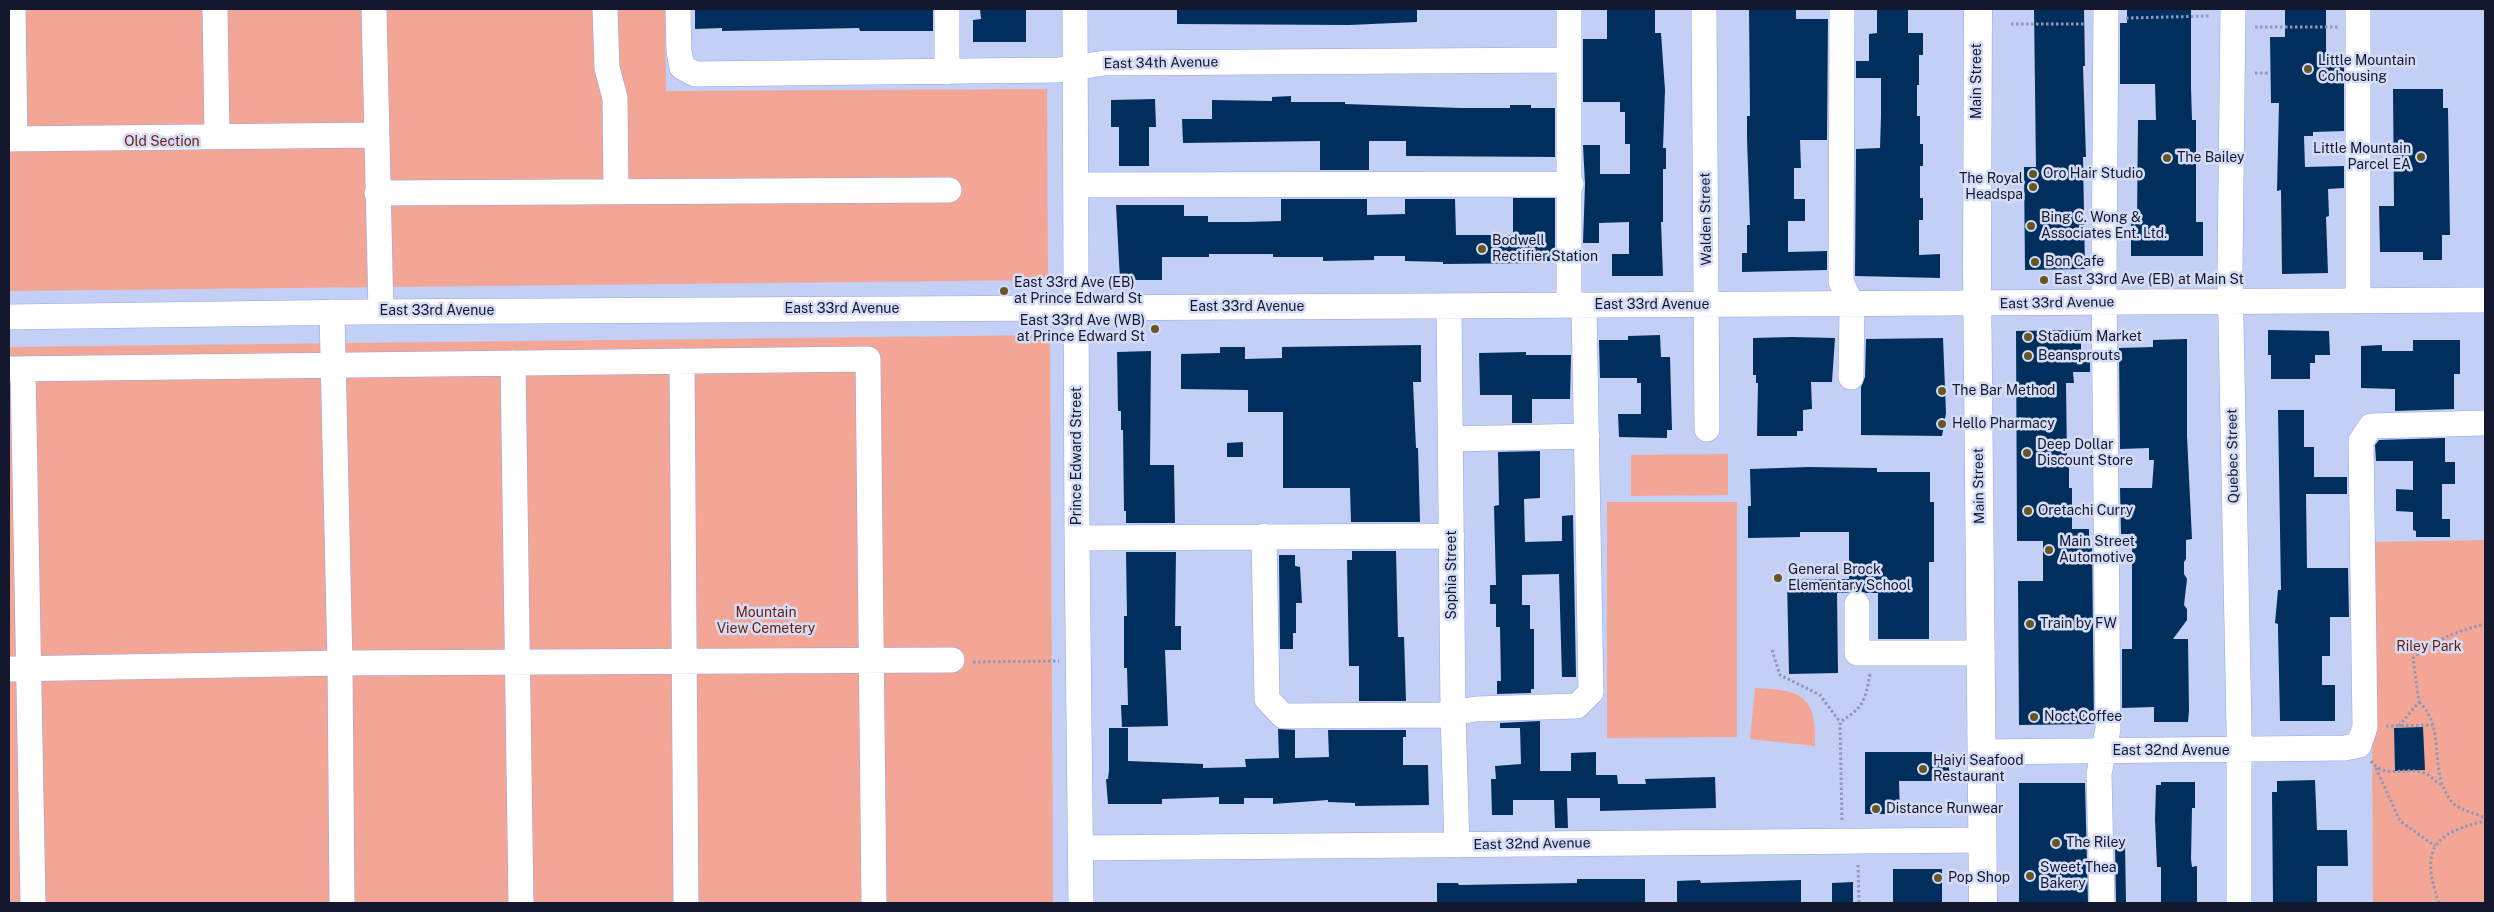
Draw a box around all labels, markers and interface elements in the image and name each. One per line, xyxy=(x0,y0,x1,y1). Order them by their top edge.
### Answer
street label: Main Street xyxy=(1969,43,1985,119)
place label: Little Mountain Cohousing xyxy=(2318,53,2416,85)
street label: East 34th Avenue xyxy=(1104,54,1218,72)
marker: Little Mountain Cohousing xyxy=(2302,63,2314,75)
park label: Old Section xyxy=(124,134,200,150)
place label: Little Mountain Parcel EA xyxy=(2313,141,2411,174)
place label: The Bailey xyxy=(2177,150,2245,166)
marker: Little Mountain Parcel EA xyxy=(2415,151,2427,163)
marker: The Bailey xyxy=(2161,152,2173,164)
place label: Oro Hair Studio xyxy=(2043,166,2143,182)
marker: Oro Hair Studio xyxy=(2027,168,2039,180)
place label: The Royal Headspa xyxy=(1959,171,2023,203)
street label: Walden Street xyxy=(1697,172,1715,266)
marker: The Royal Headspa xyxy=(2027,181,2039,193)
place label: Bing C. Wong & Associates Ent. Ltd. xyxy=(2041,210,2167,242)
marker: Bing C. Wong & Associates Ent. Ltd. xyxy=(2025,220,2037,232)
place label: Bodwell Rectifier Station xyxy=(1492,233,1598,266)
marker: Bodwell Rectifier Station xyxy=(1476,243,1488,255)
place label: Bon Cafe xyxy=(2045,254,2104,270)
marker: Bon Cafe xyxy=(2029,256,2041,268)
place label: East 33rd Ave (EB) at Main St xyxy=(2054,272,2244,288)
marker: East 33rd Ave (EB) at Main St xyxy=(2038,274,2050,286)
place label: East 33rd Ave (EB) at Prince Edward St xyxy=(1014,275,1142,308)
marker: East 33rd Ave (EB) at Prince Edward St xyxy=(998,285,1010,297)
street label: East 33rd Avenue xyxy=(1999,294,2115,312)
street label: East 33rd Avenue xyxy=(1595,297,1709,313)
street label: East 33rd Avenue xyxy=(1190,299,1304,315)
street label: East 33rd Avenue xyxy=(785,301,899,317)
street label: East 33rd Avenue xyxy=(380,303,494,319)
place label: East 33rd Ave (WB) at Prince Edward St xyxy=(1017,313,1145,346)
marker: East 33rd Ave (WB) at Prince Edward St xyxy=(1149,323,1161,335)
place label: Stadium Market xyxy=(2038,329,2142,345)
marker: Stadium Market xyxy=(2022,331,2034,343)
place label: Beansprouts xyxy=(2038,348,2120,364)
marker: Beansprouts xyxy=(2022,350,2034,362)
place label: The Bar Method xyxy=(1952,383,2055,399)
marker: The Bar Method xyxy=(1936,385,1948,397)
street label: Prince Edward Street xyxy=(1069,387,1085,525)
street label: Quebec Street xyxy=(2224,409,2242,503)
place label: Hello Pharmacy xyxy=(1952,416,2055,432)
marker: Hello Pharmacy xyxy=(1936,418,1948,430)
place label: Deep Dollar Discount Store xyxy=(2037,437,2133,470)
marker: Deep Dollar Discount Store xyxy=(2021,447,2033,459)
street label: Main Street xyxy=(1970,448,1988,524)
place label: Oretachi Curry xyxy=(2038,503,2133,519)
marker: Oretachi Curry xyxy=(2022,505,2034,517)
street label: Sophia Street xyxy=(1444,530,1460,620)
place label: Main Street Automotive xyxy=(2059,534,2135,566)
marker: Main Street Automotive xyxy=(2043,544,2055,556)
place label: General Brock Elementary School xyxy=(1788,562,1911,594)
marker: General Brock Elementary School xyxy=(1772,572,1784,584)
park label: Mountain View Cemetery xyxy=(717,605,815,638)
place label: Train by FW xyxy=(2040,616,2117,632)
marker: Train by FW xyxy=(2024,618,2036,630)
park label: Riley Park xyxy=(2396,639,2462,655)
place label: Noct Coffee xyxy=(2044,709,2122,725)
marker: Noct Coffee xyxy=(2028,711,2040,723)
street label: East 32nd Avenue xyxy=(2112,743,2230,759)
place label: Haiyi Seafood Restaurant xyxy=(1933,753,2024,786)
marker: Haiyi Seafood Restaurant xyxy=(1917,763,1929,775)
place label: Distance Runwear xyxy=(1886,801,2003,817)
marker: Distance Runwear xyxy=(1870,803,1882,815)
street label: East 32nd Avenue xyxy=(1473,835,1591,853)
place label: The Riley xyxy=(2066,835,2126,851)
marker: The Riley xyxy=(2050,837,2062,849)
place label: Sweet Thea Bakery xyxy=(2040,860,2117,892)
place label: Pop Shop xyxy=(1948,870,2010,886)
marker: Sweet Thea Bakery xyxy=(2024,870,2036,882)
marker: Pop Shop xyxy=(1932,872,1944,884)

